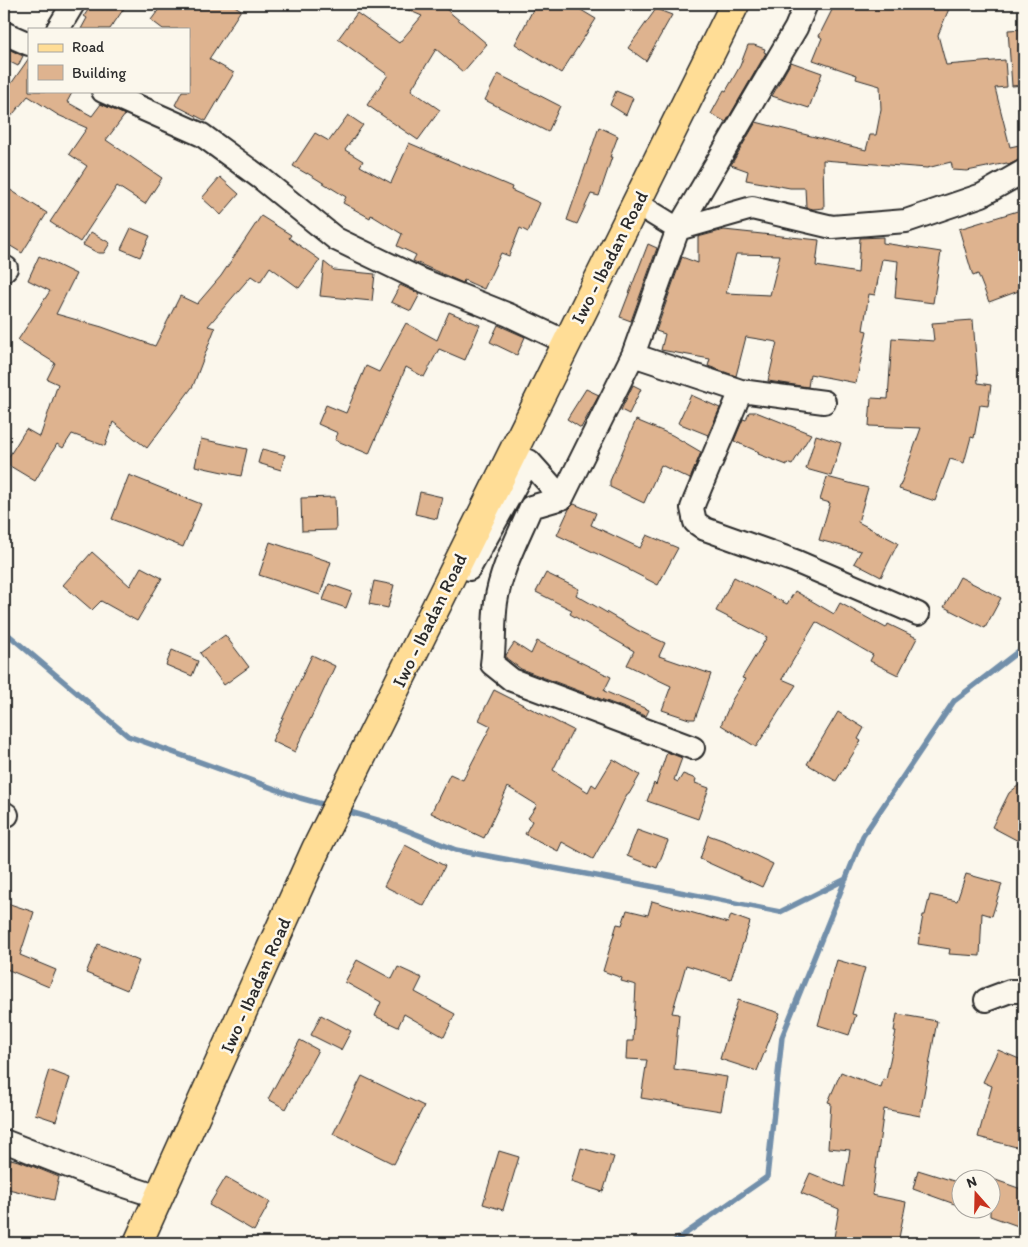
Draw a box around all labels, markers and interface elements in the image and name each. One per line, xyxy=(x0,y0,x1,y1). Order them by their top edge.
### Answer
legend xyxy=(28,28,190,92)
text: Road xyxy=(72,38,105,56)
text: Building xyxy=(72,64,126,82)
street label: Iwo - Ibadan Road xyxy=(566,187,653,327)
street label: Iwo - Ibadan Road xyxy=(387,550,472,691)
street label: Iwo - Ibadan Road xyxy=(215,914,296,1057)
north arrow xyxy=(950,1170,1000,1220)
text: N xyxy=(964,1173,979,1192)

